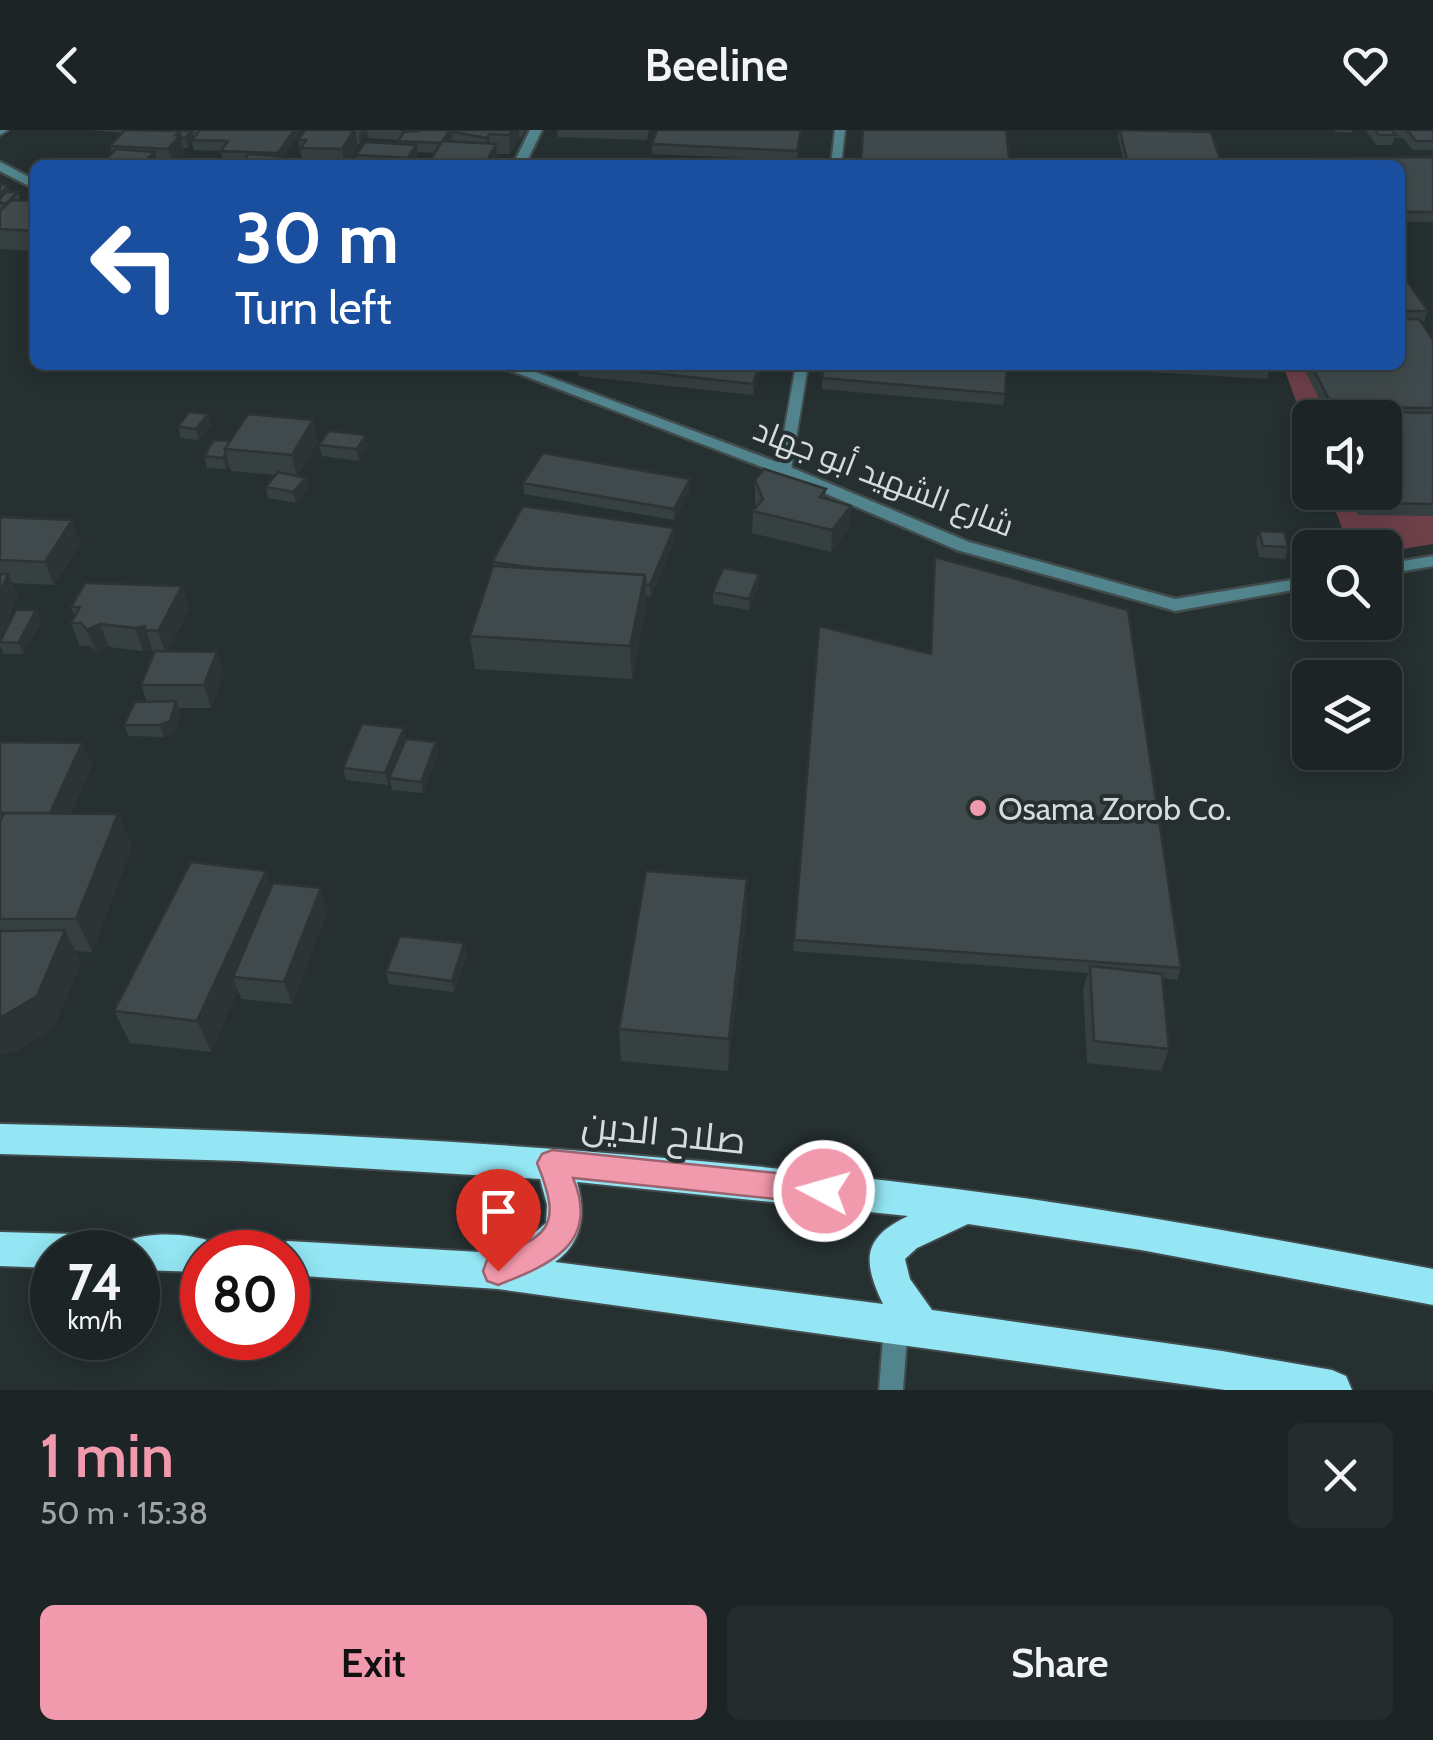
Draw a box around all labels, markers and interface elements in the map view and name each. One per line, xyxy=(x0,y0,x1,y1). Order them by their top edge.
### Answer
icon: back xyxy=(40,38,95,93)
text: Beeline xyxy=(645,38,788,92)
icon: heart xyxy=(1338,38,1393,93)
text: 30 m xyxy=(235,195,399,281)
icon: left xyxy=(70,200,200,330)
text: Turn left xyxy=(235,281,392,335)
map controls xyxy=(1292,400,1402,770)
button: sound xyxy=(1292,400,1402,510)
street label: شارع الشهيد أبو جهاد xyxy=(747,409,1020,547)
button: search xyxy=(1292,530,1402,640)
button: layers xyxy=(1292,660,1402,770)
place label: Osama Zorob Co. xyxy=(998,789,1232,828)
marker: Osama Zorob Co. xyxy=(967,797,989,819)
street label: صلاح الدين xyxy=(579,1100,748,1166)
position arrow xyxy=(772,1139,876,1243)
pin xyxy=(456,1169,541,1272)
icon: arrive xyxy=(471,1184,526,1239)
speed limit sign: 80 xyxy=(180,1230,310,1360)
text: 74 xyxy=(68,1252,122,1313)
text: km/h xyxy=(68,1305,122,1335)
text: 1 min xyxy=(40,1419,174,1492)
button: close xyxy=(1288,1423,1393,1528)
text: 50 m · 15:38 xyxy=(40,1493,208,1532)
button: Exit xyxy=(40,1605,707,1720)
button: Share xyxy=(727,1605,1393,1720)

